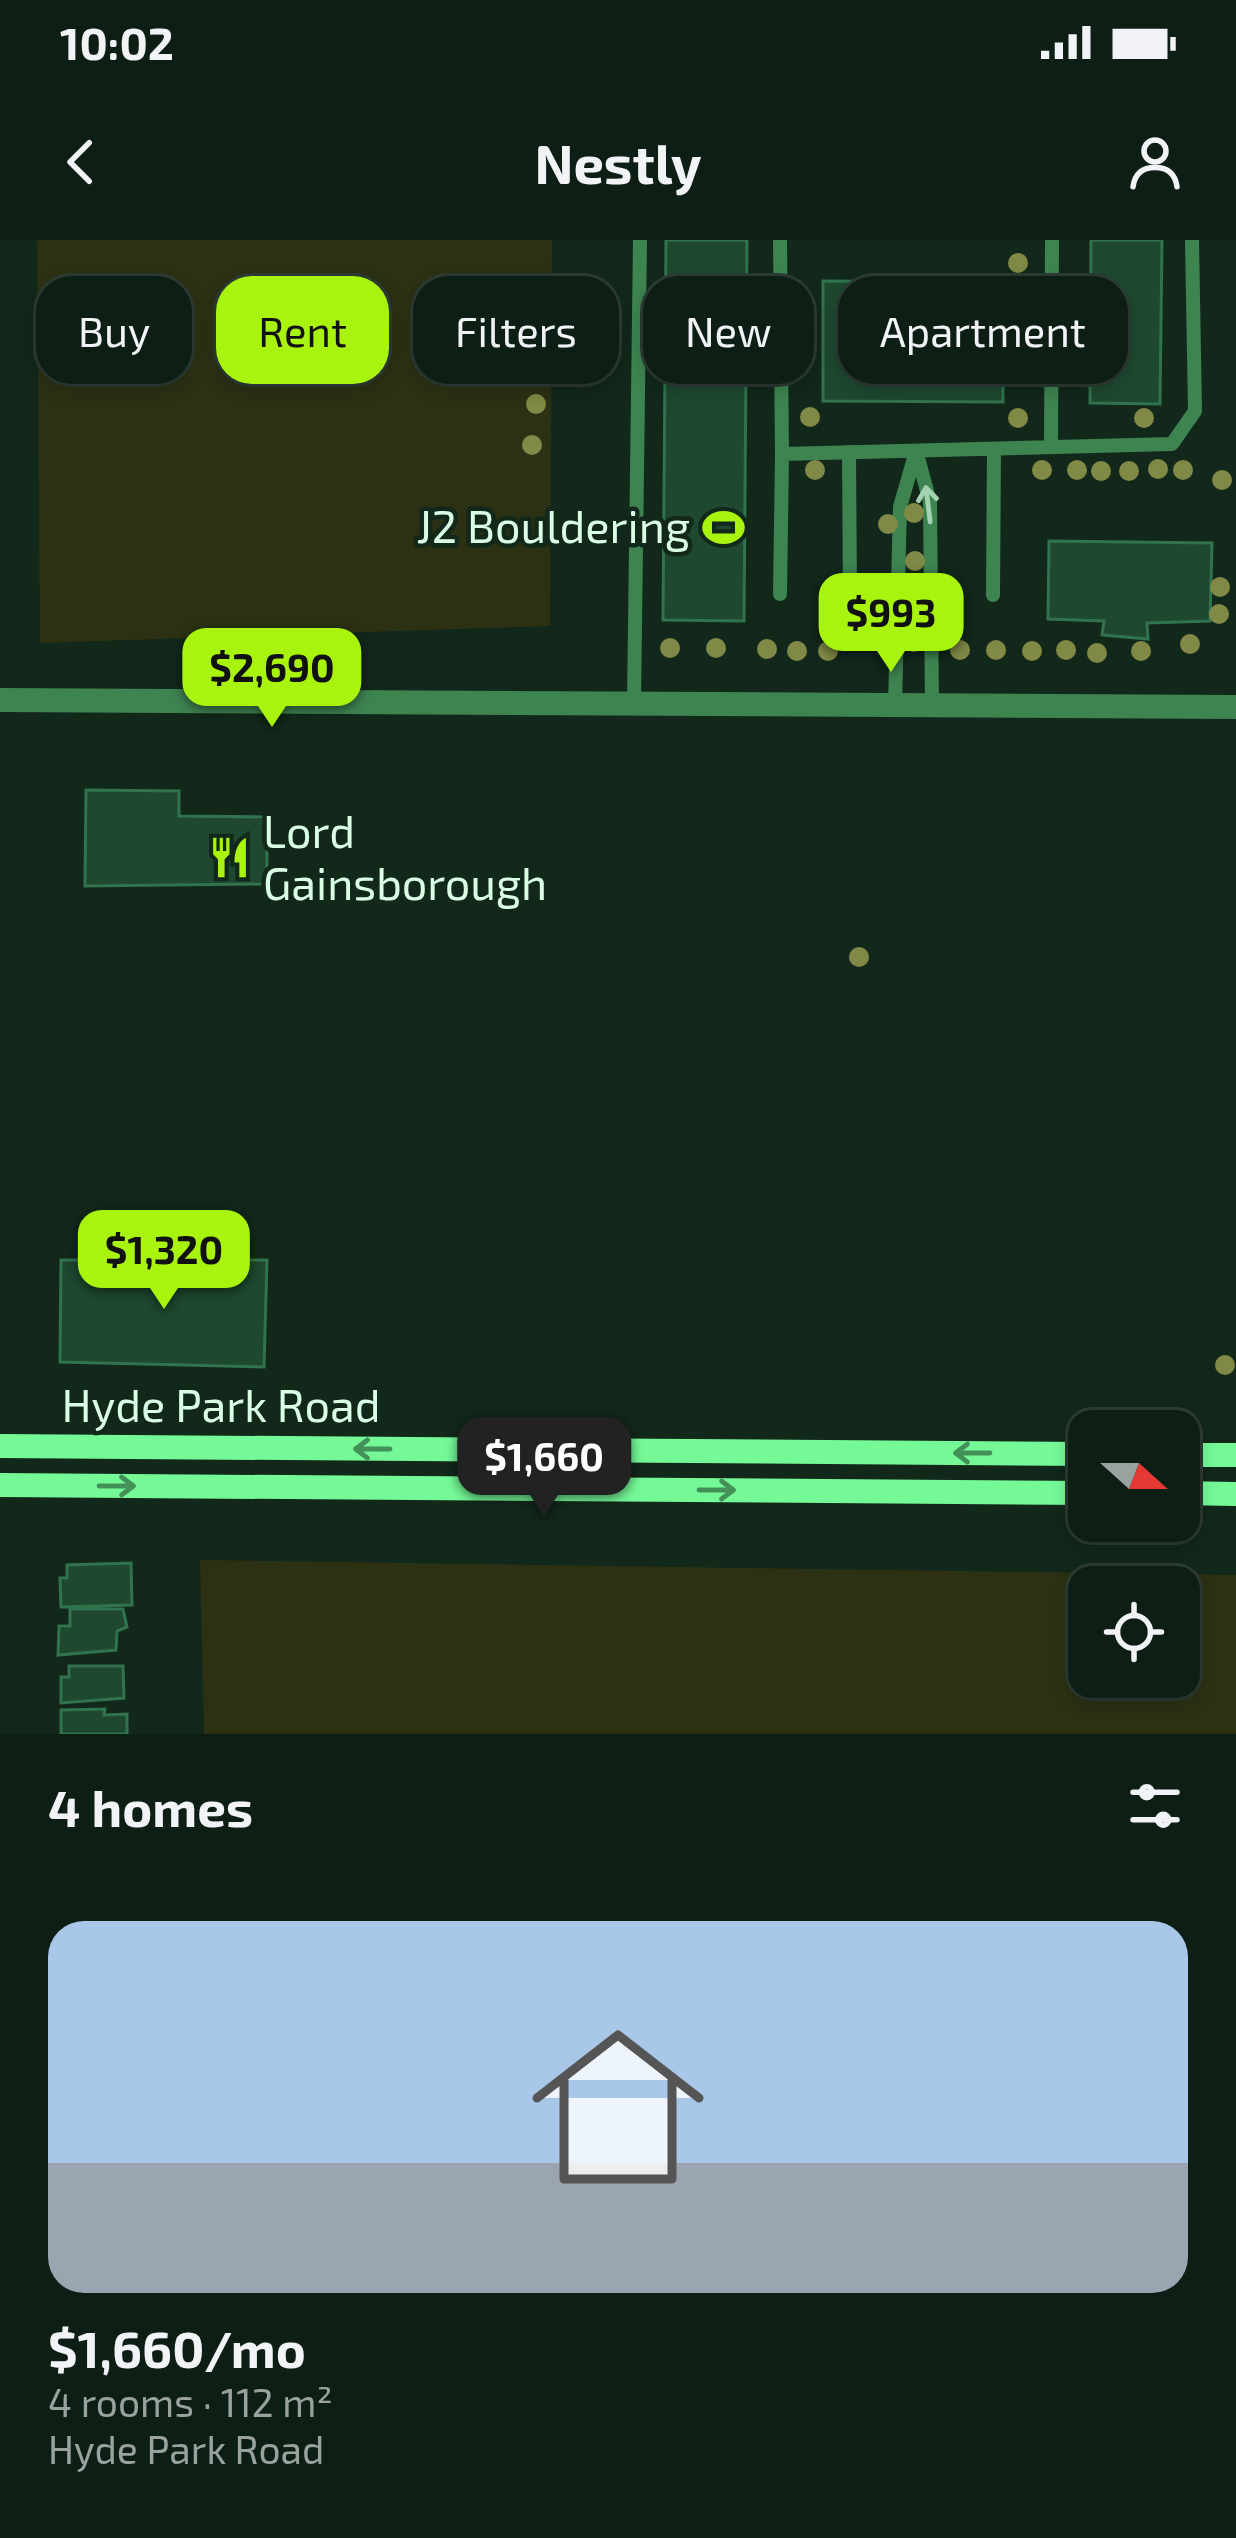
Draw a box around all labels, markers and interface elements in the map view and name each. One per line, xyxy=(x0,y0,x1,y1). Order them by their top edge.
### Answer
text: 10:02 xyxy=(60,15,174,69)
icon: back xyxy=(48,129,114,195)
icon: person xyxy=(1122,129,1188,195)
text: Nestly xyxy=(534,130,702,195)
chip: Buy xyxy=(36,276,192,384)
chip: Rent xyxy=(216,276,389,384)
chip: Filters xyxy=(413,276,619,384)
chip: New xyxy=(643,276,814,384)
chip: Apartment xyxy=(838,276,1128,384)
one-way arrow xyxy=(916,486,938,525)
place label: J2 Bouldering xyxy=(416,498,690,552)
sports icon: J2 Bouldering xyxy=(701,504,747,550)
pin: $993 xyxy=(820,573,962,675)
text: $993 xyxy=(846,588,936,635)
pin: $2,690 xyxy=(174,628,370,730)
text: $2,690 xyxy=(209,643,335,690)
place label: Lord Gainsborough xyxy=(263,803,547,909)
restaurant icon: Lord Gainsborough xyxy=(206,835,252,881)
pin: $1,320 xyxy=(66,1210,262,1312)
text: $1,320 xyxy=(105,1225,223,1272)
street label: Hyde Park Road xyxy=(62,1377,380,1431)
north arrow xyxy=(1068,1410,1200,1542)
map controls xyxy=(1068,1410,1200,1698)
pin: $1,660 xyxy=(446,1417,642,1519)
text: $1,660 xyxy=(484,1432,604,1479)
one-way arrow xyxy=(353,1438,392,1460)
one-way arrow xyxy=(953,1442,992,1464)
one-way arrow xyxy=(97,1475,136,1497)
one-way arrow xyxy=(697,1479,736,1501)
button: locate xyxy=(1068,1566,1200,1698)
icon: filters xyxy=(1122,1773,1188,1839)
text: 4 homes xyxy=(48,1776,253,1837)
icon: home xyxy=(510,1999,726,2215)
text: $1,660/mo xyxy=(48,2317,306,2378)
text: 4 rooms · 112 m² xyxy=(48,2378,333,2425)
text: Hyde Park Road xyxy=(48,2425,324,2472)

